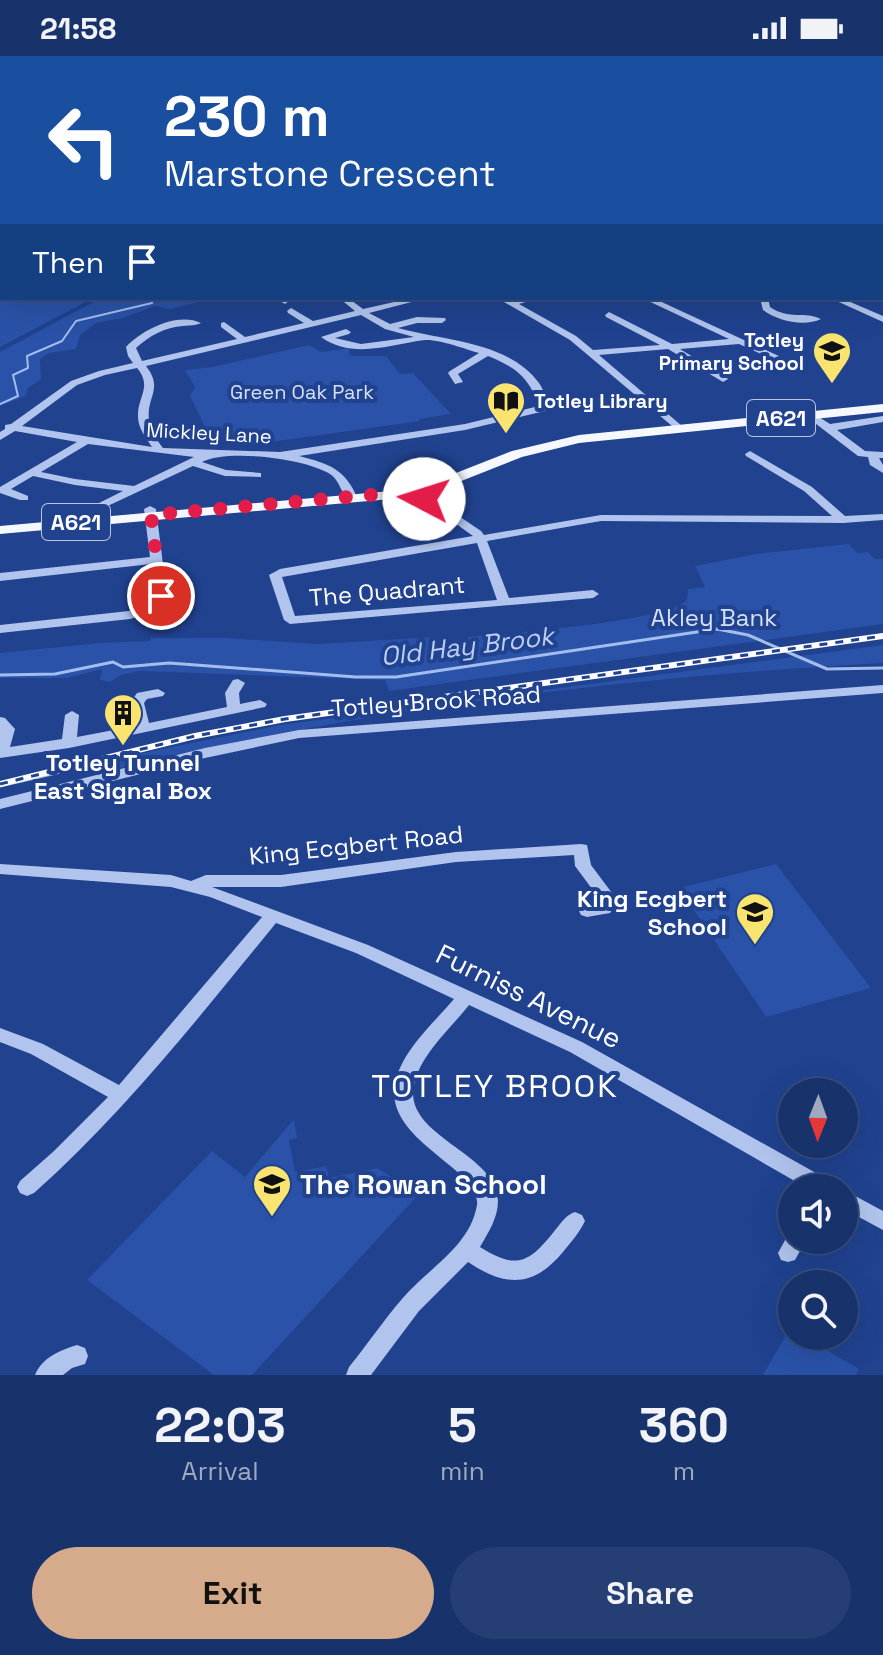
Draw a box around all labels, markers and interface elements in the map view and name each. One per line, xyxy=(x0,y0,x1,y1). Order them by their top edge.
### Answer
text: 21:58 xyxy=(40,9,116,48)
text: 230 m xyxy=(164,81,330,152)
icon: left xyxy=(32,88,136,192)
text: Marstone Crescent xyxy=(164,151,496,197)
icon: arrive xyxy=(120,240,164,284)
text: Then xyxy=(32,243,104,282)
place label: Totley Primary School xyxy=(659,327,804,376)
school or university icon: Totley Primary School xyxy=(811,330,853,385)
park label: Green Oak Park xyxy=(230,379,374,405)
library icon: Totley Library xyxy=(485,380,527,435)
place label: Totley Library xyxy=(534,388,668,414)
road number: A621 xyxy=(747,400,815,436)
street label: Mickley Lane xyxy=(146,417,272,449)
position arrow xyxy=(382,457,466,541)
road number: A621 xyxy=(42,504,110,540)
pin xyxy=(127,562,195,630)
street label: The Quadrant xyxy=(308,569,466,613)
icon: arrive xyxy=(139,574,183,618)
park label: Akley Bank xyxy=(651,602,777,633)
water label: Old Hay Brook xyxy=(379,618,558,673)
street label: Totley Brook Road xyxy=(330,678,542,724)
building icon: Totley Tunnel East Signal Box xyxy=(102,692,144,747)
place label: Totley Tunnel East Signal Box xyxy=(34,747,212,806)
street label: King Ecgbert Road xyxy=(248,818,464,872)
place label: King Ecgbert School xyxy=(577,883,727,942)
school or university icon: King Ecgbert School xyxy=(734,891,776,946)
street label: Furniss Avenue xyxy=(430,936,628,1056)
district label: TOTLEY BROOK xyxy=(371,1066,619,1106)
north arrow xyxy=(778,1078,858,1158)
map controls xyxy=(778,1078,858,1350)
school or university icon: The Rowan School xyxy=(251,1163,293,1218)
place label: The Rowan School xyxy=(300,1166,547,1202)
button: sound xyxy=(778,1174,858,1254)
button: search xyxy=(778,1270,858,1350)
text: 22:03 xyxy=(154,1395,286,1456)
text: 5 xyxy=(448,1395,477,1456)
text: 360 xyxy=(639,1395,729,1456)
text: Arrival xyxy=(181,1454,259,1488)
text: min xyxy=(440,1454,485,1488)
text: m xyxy=(673,1454,695,1488)
button: Exit xyxy=(32,1547,434,1639)
button: Share xyxy=(450,1547,851,1639)

